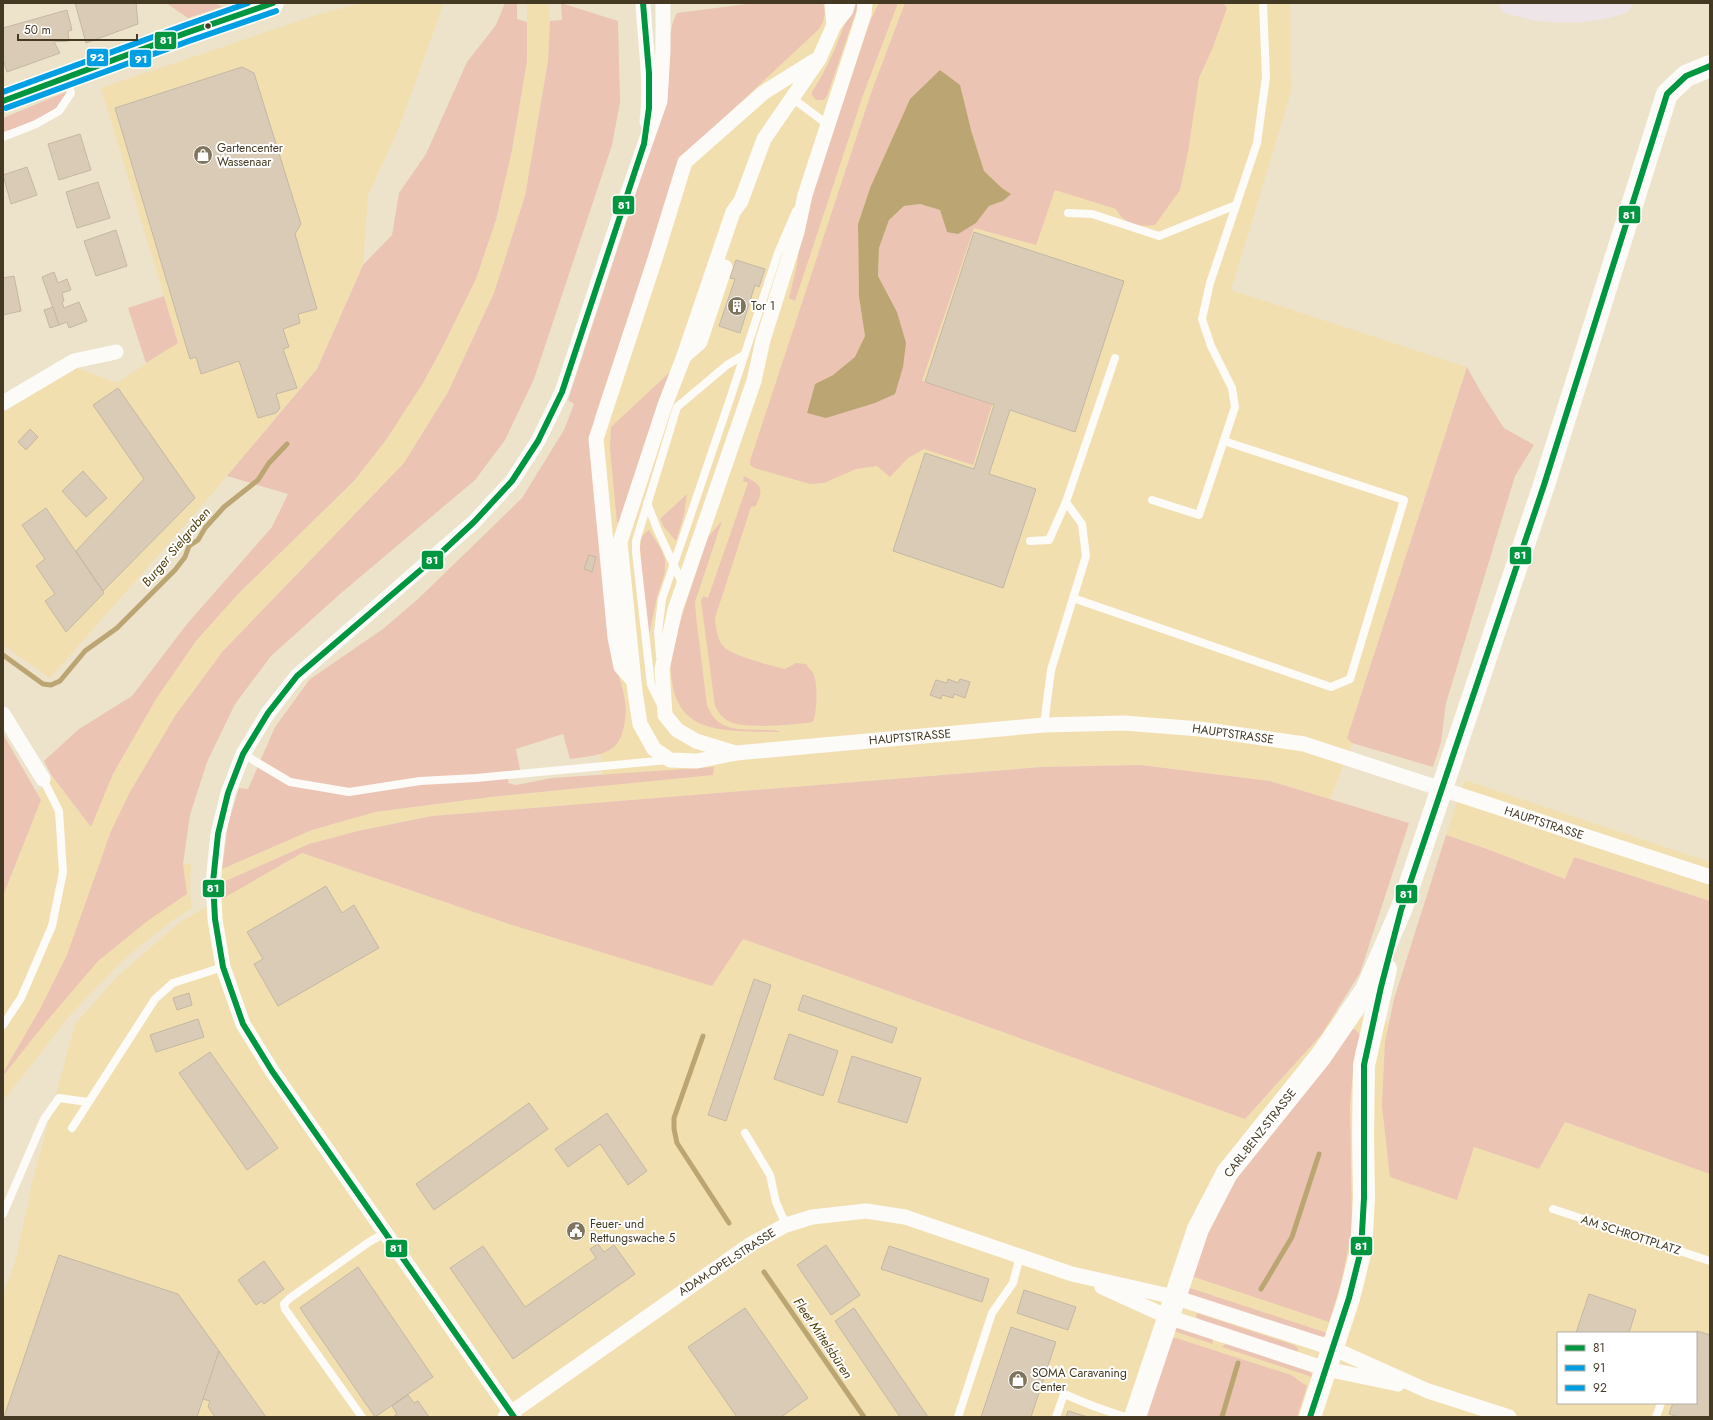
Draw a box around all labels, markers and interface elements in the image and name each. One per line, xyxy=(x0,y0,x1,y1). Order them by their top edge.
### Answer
scale bar xyxy=(18,16,137,42)
text: 50 m xyxy=(24,21,51,39)
unlabelled marker xyxy=(203,21,213,31)
line badge: 81 xyxy=(154,31,177,50)
text: 81 xyxy=(160,32,172,48)
line badge: 92 xyxy=(86,48,109,67)
text: 92 xyxy=(90,49,104,65)
line badge: 91 xyxy=(129,49,152,68)
text: 91 xyxy=(135,51,147,67)
place label: Gartencenter Wassenaar xyxy=(217,139,284,171)
shop icon: Gartencenter Wassenaar xyxy=(192,144,214,166)
line badge: 81 xyxy=(612,195,635,215)
text: 81 xyxy=(618,197,630,213)
line badge: 81 xyxy=(1618,205,1641,224)
text: 81 xyxy=(1623,207,1635,223)
building icon: Tor 1 xyxy=(726,295,748,317)
place label: Tor 1 xyxy=(751,297,775,315)
water label: Burger Sielgraben xyxy=(137,503,215,591)
line badge: 81 xyxy=(1509,546,1532,565)
text: 81 xyxy=(1514,547,1526,563)
line badge: 81 xyxy=(421,550,444,570)
text: 81 xyxy=(426,552,438,568)
street label: HAUPTSTRASSE xyxy=(1191,719,1275,749)
street label: HAUPTSTRASSE xyxy=(868,724,952,750)
street label: HAUPTSTRASSE xyxy=(1502,802,1586,844)
line badge: 81 xyxy=(202,879,225,898)
text: 81 xyxy=(207,880,219,896)
line badge: 81 xyxy=(1395,884,1418,904)
text: 81 xyxy=(1400,886,1412,902)
street label: CARL-BENZ-STRASSE xyxy=(1219,1085,1301,1181)
street label: AM SCHROTTPLATZ xyxy=(1579,1210,1684,1260)
place label: Feuer- und Rettungswache 5 xyxy=(590,1215,676,1247)
public building icon: Feuer- und Rettungswache 5 xyxy=(565,1220,587,1242)
street label: ADAM-OPEL-STRASSE xyxy=(675,1224,779,1300)
line badge: 81 xyxy=(1350,1236,1373,1256)
text: 81 xyxy=(1355,1238,1367,1254)
line badge: 81 xyxy=(385,1239,408,1258)
text: 81 xyxy=(390,1240,402,1256)
water label: Fleet Mittelsbüren xyxy=(789,1294,857,1383)
legend xyxy=(1557,1332,1697,1404)
text: 81 xyxy=(1593,1339,1605,1357)
text: 91 xyxy=(1593,1359,1605,1377)
place label: SOMA Caravaning Center xyxy=(1032,1364,1127,1396)
shop icon: SOMA Caravaning Center xyxy=(1007,1369,1029,1391)
text: 92 xyxy=(1593,1379,1607,1397)

